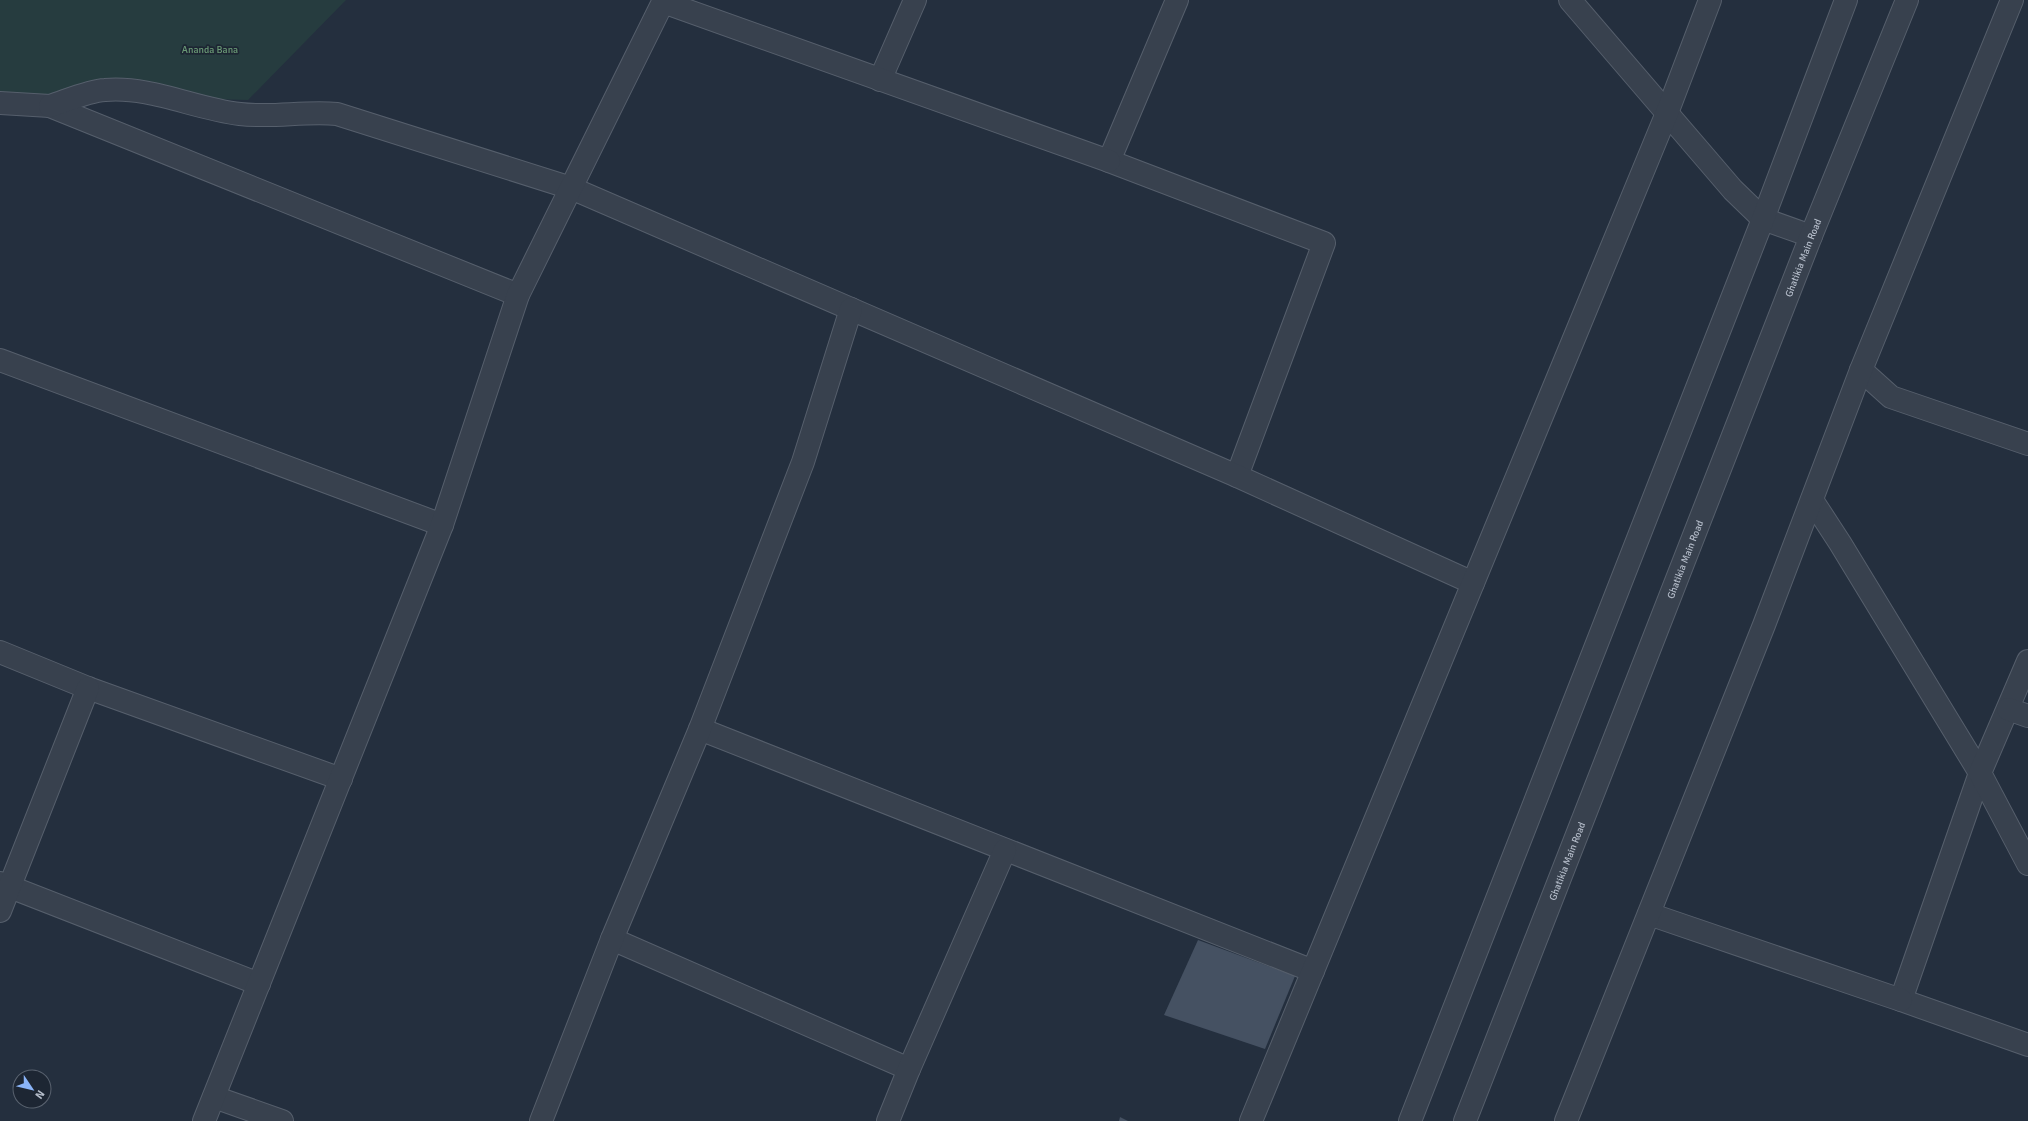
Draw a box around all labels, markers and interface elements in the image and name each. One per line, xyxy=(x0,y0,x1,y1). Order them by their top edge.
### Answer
park label: Ananda Bana xyxy=(182,44,238,56)
street label: Ghatikia Main Road xyxy=(1783,217,1824,299)
street label: Ghatikia Main Road xyxy=(1665,519,1706,601)
street label: Ghatikia Main Road xyxy=(1547,821,1588,902)
north arrow xyxy=(12,1069,52,1109)
text: N xyxy=(32,1088,47,1101)

